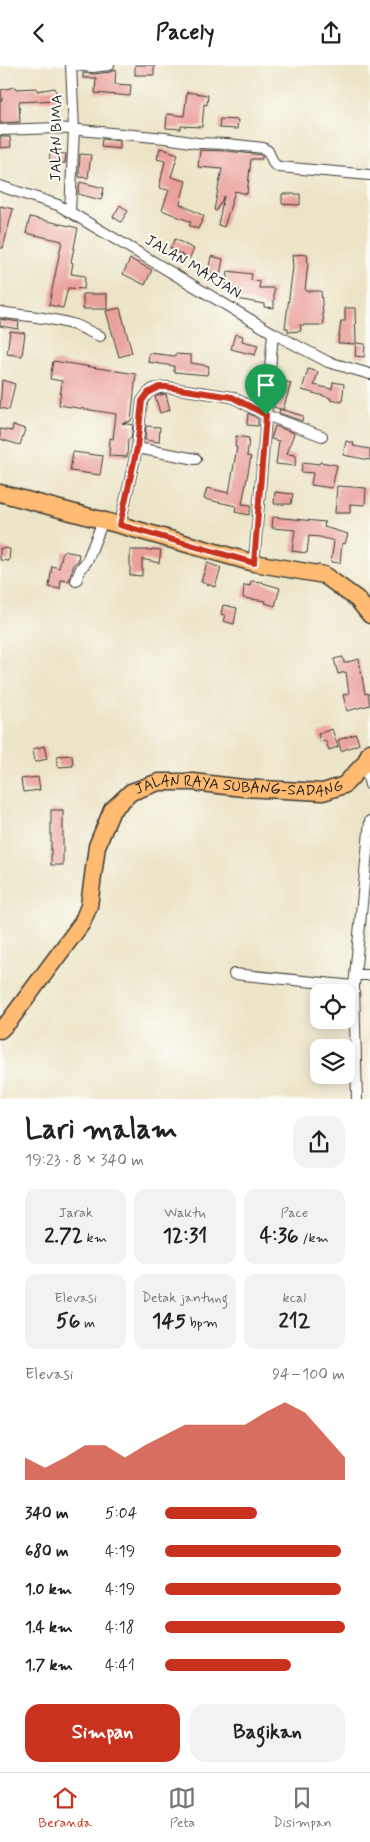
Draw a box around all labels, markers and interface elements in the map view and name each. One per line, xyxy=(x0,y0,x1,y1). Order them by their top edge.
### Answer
icon: back xyxy=(25,19,53,47)
text: Pacely xyxy=(156,19,214,47)
icon: share xyxy=(317,19,345,47)
street label: JALAN BIMA xyxy=(46,94,68,182)
street label: JALAN MARJAN xyxy=(141,230,245,304)
pin xyxy=(245,364,287,415)
icon: arrive xyxy=(252,371,280,399)
street label: JALAN RAYA SUBANG-SADANG xyxy=(132,772,346,802)
map controls xyxy=(310,984,355,1084)
button: locate xyxy=(310,984,355,1029)
button: layers xyxy=(310,1039,355,1084)
text: Lari malam xyxy=(25,1112,178,1149)
button: share xyxy=(293,1116,345,1168)
text: 19:23 · 8 × 340 m xyxy=(25,1150,144,1171)
text: Jarak xyxy=(58,1204,93,1222)
text: Waktu xyxy=(164,1204,206,1222)
text: Pace xyxy=(280,1204,308,1222)
text: 2.72 xyxy=(44,1222,83,1250)
text: 12:31 xyxy=(163,1222,207,1250)
text: 4:36 xyxy=(260,1222,299,1250)
text: km xyxy=(83,1229,107,1247)
text: /km xyxy=(299,1229,329,1247)
text: Elevasi xyxy=(55,1289,97,1307)
text: Detak jantung xyxy=(142,1289,228,1307)
text: kcal xyxy=(283,1289,306,1307)
text: 56 xyxy=(56,1307,80,1335)
text: 145 xyxy=(152,1307,186,1335)
text: 212 xyxy=(278,1307,310,1335)
text: m xyxy=(80,1314,95,1332)
text: bpm xyxy=(186,1314,218,1332)
text: Elevasi xyxy=(25,1364,73,1385)
text: 94–100 m xyxy=(272,1364,345,1385)
text: 340 m xyxy=(25,1503,69,1524)
text: 5:04 xyxy=(105,1503,138,1524)
text: 680 m xyxy=(25,1541,69,1562)
text: 4:19 xyxy=(105,1541,135,1562)
text: 1.0 km xyxy=(25,1579,72,1600)
text: 4:19 xyxy=(105,1579,135,1600)
text: 1.4 km xyxy=(25,1617,72,1638)
text: 4:18 xyxy=(105,1617,135,1638)
text: 1.7 km xyxy=(25,1655,73,1676)
text: 4:41 xyxy=(105,1655,135,1676)
button: Simpan xyxy=(25,1704,180,1762)
button: Bagikan xyxy=(190,1704,345,1762)
tab: Beranda xyxy=(38,1784,92,1832)
tab: Peta xyxy=(168,1784,196,1832)
tab: Disimpan xyxy=(273,1784,332,1832)

